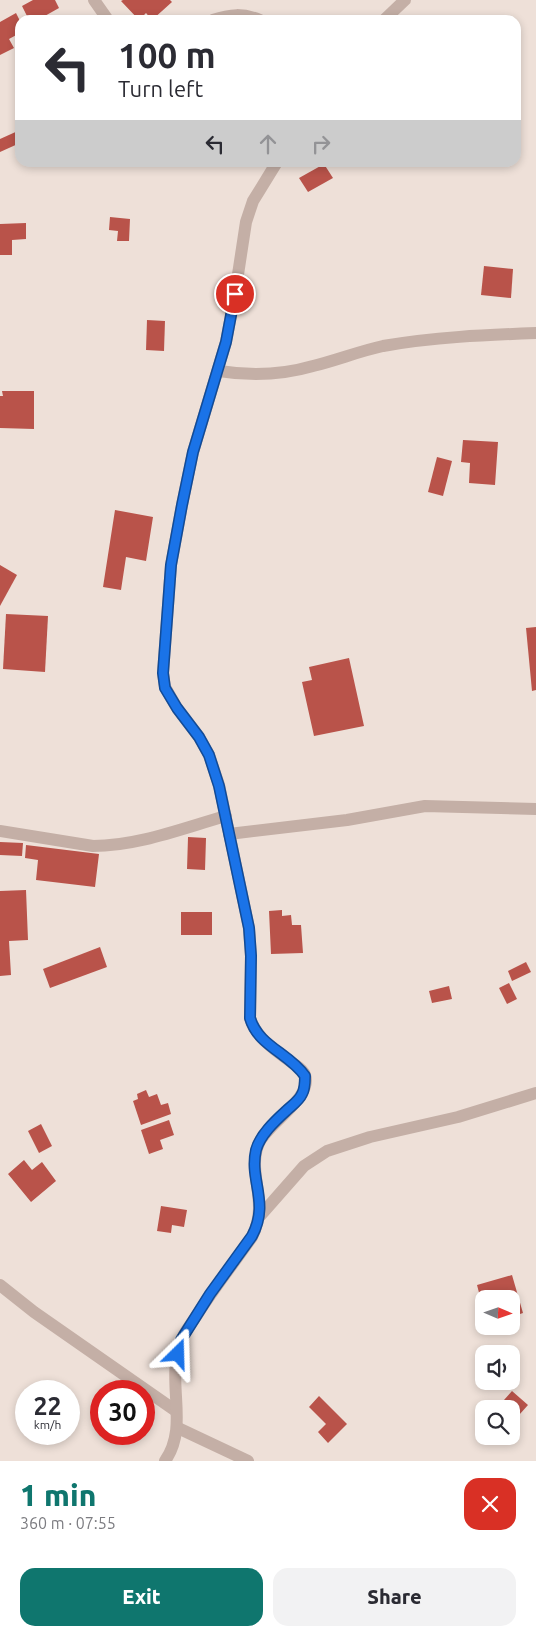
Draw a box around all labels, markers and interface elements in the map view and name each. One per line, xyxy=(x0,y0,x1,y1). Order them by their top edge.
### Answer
icon: left xyxy=(35,35,100,100)
text: 100 m xyxy=(118,35,216,75)
text: Turn left xyxy=(118,76,203,101)
icon: left xyxy=(201,130,229,158)
icon: ahead xyxy=(254,130,282,158)
icon: right xyxy=(307,130,335,158)
pin xyxy=(214,273,256,315)
icon: arrive xyxy=(221,280,249,308)
north arrow xyxy=(475,1290,520,1335)
map controls xyxy=(475,1290,520,1445)
position arrow xyxy=(151,1327,203,1379)
button: sound xyxy=(475,1345,520,1390)
speed limit sign: 30 xyxy=(90,1380,155,1445)
text: 22 xyxy=(33,1392,62,1420)
button: search xyxy=(475,1400,520,1445)
text: km/h xyxy=(34,1418,61,1431)
text: 1 min xyxy=(20,1478,96,1512)
button: close xyxy=(464,1478,516,1530)
text: 360 m · 07:55 xyxy=(20,1514,116,1532)
button: Exit xyxy=(20,1568,263,1626)
button: Share xyxy=(273,1568,516,1626)

